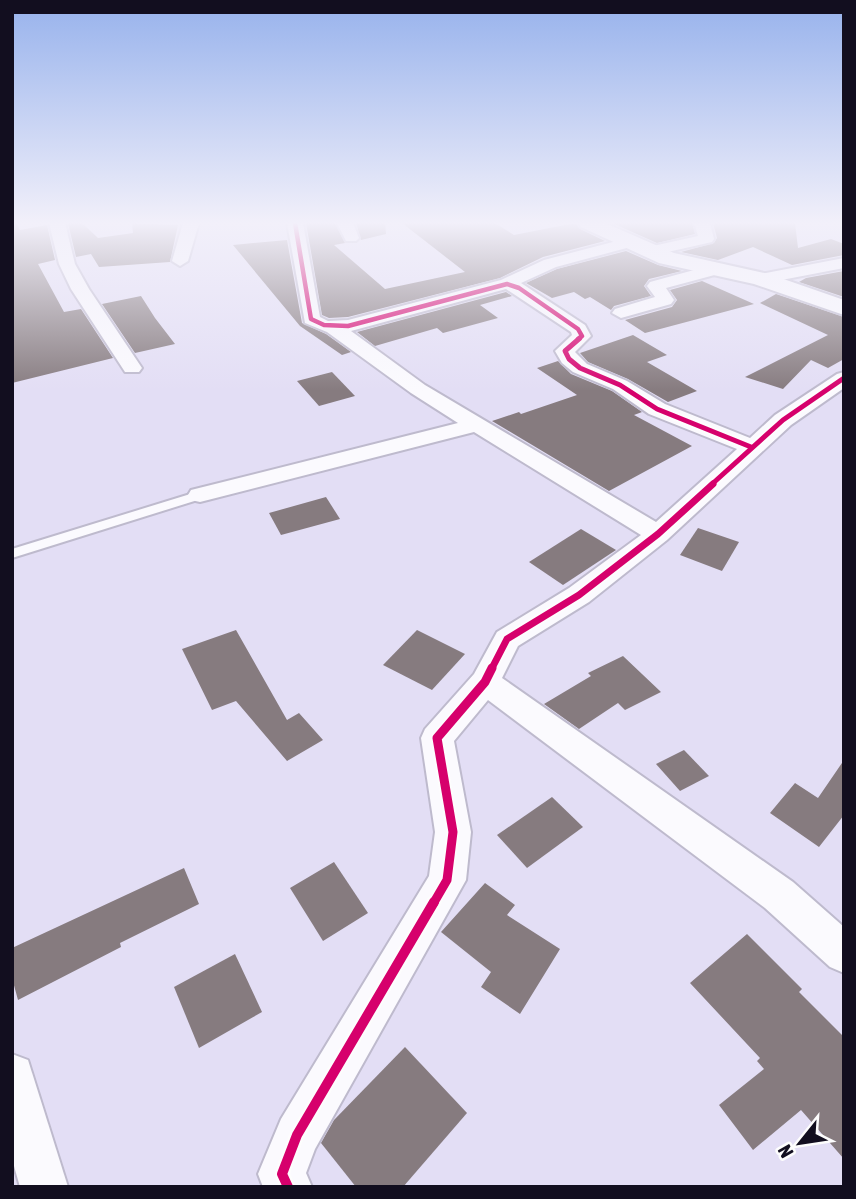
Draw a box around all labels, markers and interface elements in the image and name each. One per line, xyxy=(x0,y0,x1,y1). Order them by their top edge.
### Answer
north arrow xyxy=(765,1108,835,1178)
text: N xyxy=(773,1141,798,1162)

